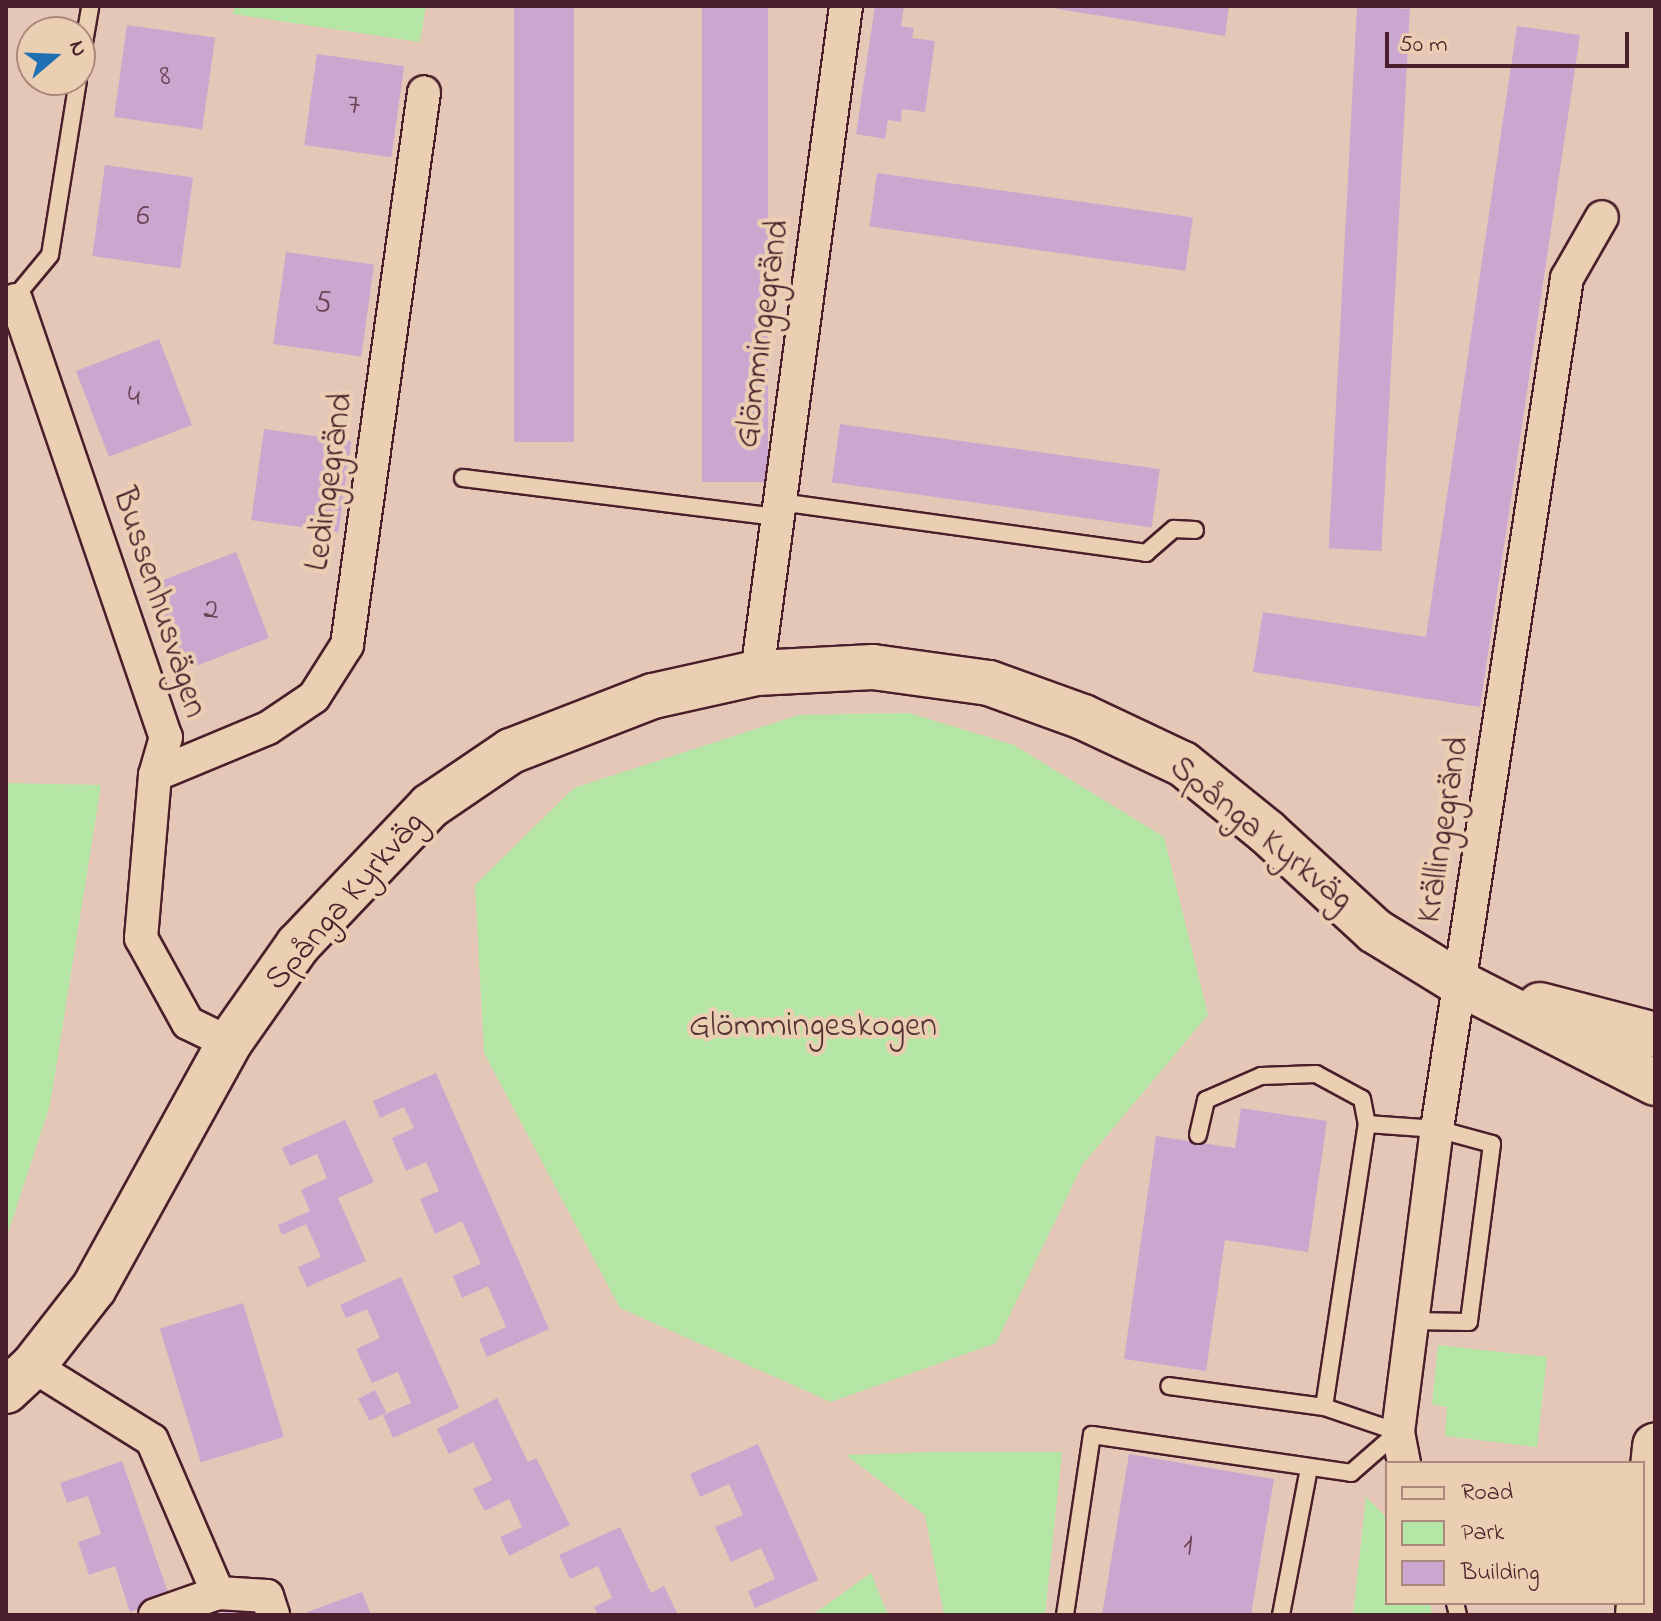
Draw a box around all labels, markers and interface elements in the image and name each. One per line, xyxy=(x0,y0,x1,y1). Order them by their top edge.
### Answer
north arrow xyxy=(16,16,96,96)
scale bar xyxy=(1389,16,1633,66)
text: 50 m xyxy=(1399,28,1448,63)
text: N xyxy=(59,37,94,61)
house number: 8 xyxy=(159,59,171,95)
house number: 7 xyxy=(348,88,360,124)
house number: 6 xyxy=(136,199,150,235)
street label: Glömmingegränd xyxy=(728,217,800,451)
house number: 5 xyxy=(314,286,332,322)
house number: 4 xyxy=(128,380,140,416)
street label: Ledingegränd xyxy=(298,390,364,574)
street label: Bussenhusvägen xyxy=(102,483,214,723)
house number: 2 xyxy=(204,593,218,629)
street label: Krällingegränd xyxy=(1410,734,1480,926)
street label: Spånga Kyrkväg xyxy=(1160,749,1360,921)
street label: Spånga Kyrkväg xyxy=(257,804,435,1000)
park label: Glömmingeskogen xyxy=(689,1008,937,1048)
legend xyxy=(1385,1461,1645,1605)
text: Road xyxy=(1461,1476,1513,1511)
text: Park xyxy=(1461,1516,1504,1551)
house number: 1 xyxy=(1183,1529,1193,1565)
text: Building xyxy=(1461,1556,1540,1591)

